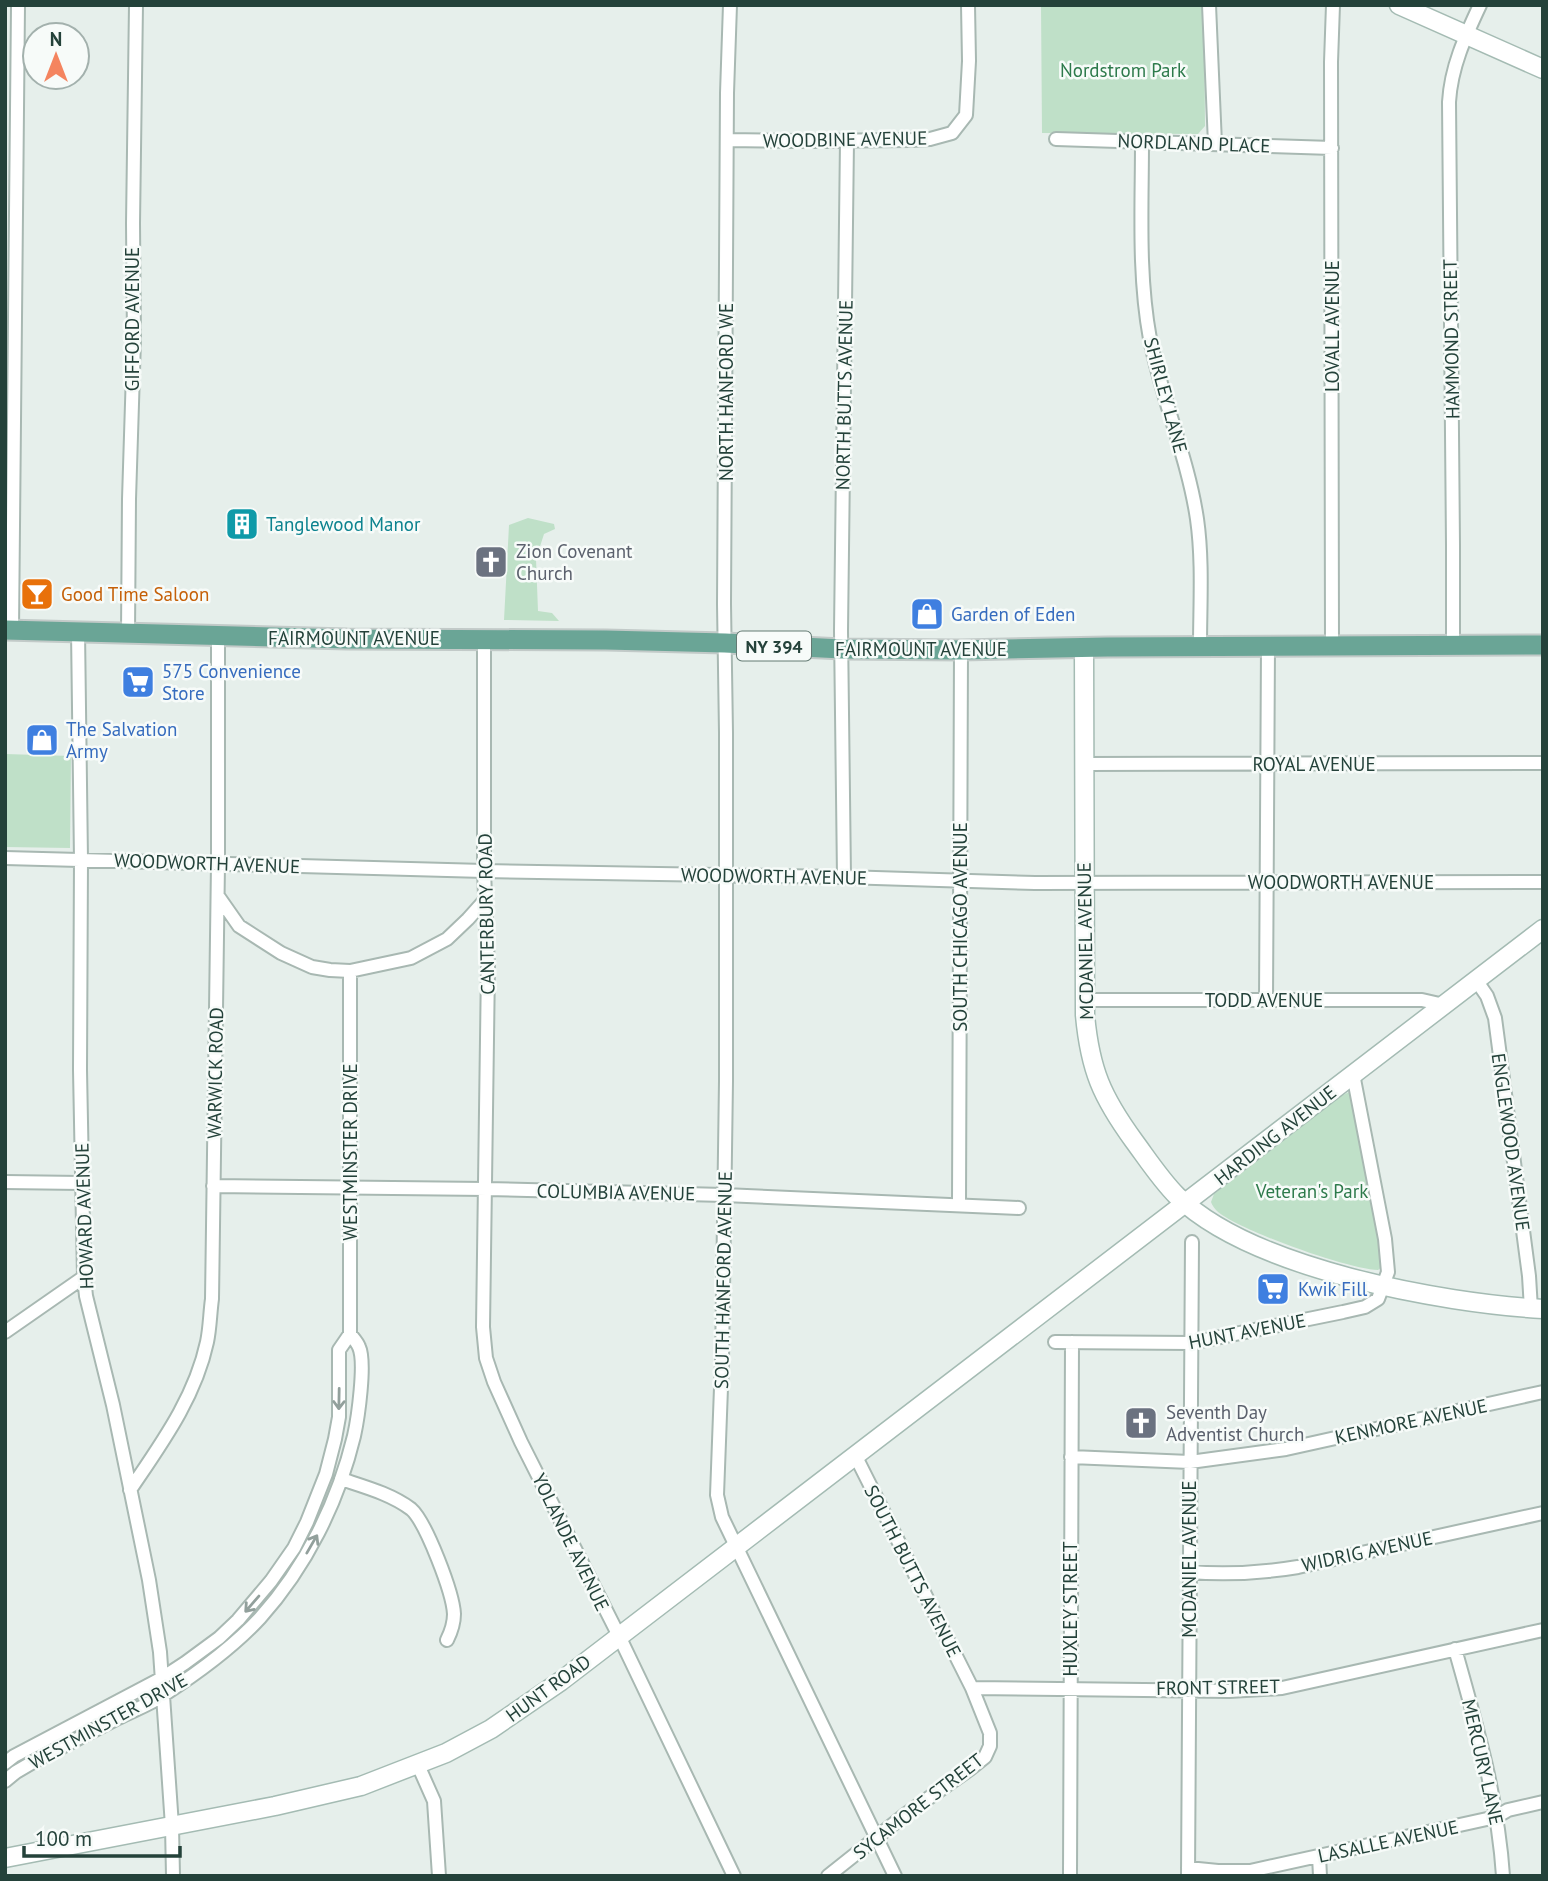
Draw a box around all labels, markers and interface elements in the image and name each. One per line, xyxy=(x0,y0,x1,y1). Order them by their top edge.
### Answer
north arrow xyxy=(21,21,91,91)
text: N xyxy=(50,27,62,51)
park label: Nordstrom Park xyxy=(1060,58,1186,82)
street label: WOODBINE AVENUE xyxy=(763,126,927,152)
street label: NORDLAND PLACE xyxy=(1117,128,1271,158)
street label: GIFFORD AVENUE xyxy=(120,247,144,391)
street label: HAMMOND STREET xyxy=(1438,258,1464,419)
street label: LOVALL AVENUE xyxy=(1320,260,1344,392)
street label: NORTH BUTTS AVENUE xyxy=(830,300,858,490)
street label: NORTH HANFORD WE xyxy=(714,303,738,481)
street label: SHIRLEY LANE xyxy=(1139,334,1193,456)
building icon: Tanglewood Manor xyxy=(223,505,261,543)
place label: Tanglewood Manor xyxy=(266,512,421,536)
place label: Zion Covenant Church xyxy=(516,539,633,585)
church icon: Zion Covenant Church xyxy=(472,543,510,581)
bar icon: Good Time Saloon xyxy=(18,575,56,613)
place label: Good Time Saloon xyxy=(61,582,209,606)
shop icon: Garden of Eden xyxy=(908,595,946,633)
place label: Garden of Eden xyxy=(951,602,1075,626)
street label: FAIRMOUNT AVENUE xyxy=(268,626,440,650)
road number: NY 394 xyxy=(737,632,811,660)
street label: FAIRMOUNT AVENUE xyxy=(835,637,1007,661)
place label: 575 Convenience Store xyxy=(162,659,301,705)
supermarket icon: 575 Convenience Store xyxy=(119,663,157,701)
place label: The Salvation Army xyxy=(66,717,177,763)
shop icon: The Salvation Army xyxy=(23,721,61,759)
street label: ROYAL AVENUE xyxy=(1252,752,1376,776)
street label: SOUTH CHICAGO AVENUE xyxy=(948,822,972,1032)
street label: CANTERBURY ROAD xyxy=(473,833,499,995)
street label: WOODWORTH AVENUE xyxy=(114,848,300,878)
street label: WOODWORTH AVENUE xyxy=(681,862,867,890)
street label: MCDANIEL AVENUE xyxy=(1072,862,1098,1020)
street label: WOODWORTH AVENUE xyxy=(1248,870,1434,894)
street label: TODD AVENUE xyxy=(1205,988,1323,1012)
street label: WARWICK ROAD xyxy=(202,1007,228,1139)
street label: ENGLEWOOD AVENUE xyxy=(1487,1051,1535,1233)
street label: WESTMINSTER DRIVE xyxy=(338,1063,362,1241)
street label: HARDING AVENUE xyxy=(1209,1080,1341,1190)
street label: HOWARD AVENUE xyxy=(69,1142,99,1290)
street label: SOUTH HANFORD AVENUE xyxy=(709,1171,737,1389)
street label: COLUMBIA AVENUE xyxy=(536,1179,696,1205)
park label: Veteran's Park xyxy=(1255,1179,1368,1203)
supermarket icon: Kwik Fill xyxy=(1254,1270,1292,1308)
place label: Kwik Fill xyxy=(1298,1277,1368,1301)
street label: HUNT AVENUE xyxy=(1186,1308,1308,1354)
one-way arrow xyxy=(332,1387,346,1410)
street label: KENMORE AVENUE xyxy=(1333,1393,1489,1449)
place label: Seventh Day Adventist Church xyxy=(1166,1400,1304,1446)
church icon: Seventh Day Adventist Church xyxy=(1122,1404,1160,1442)
street label: YOLANDE AVENUE xyxy=(527,1469,615,1615)
street label: MCDANIEL AVENUE xyxy=(1177,1480,1201,1638)
street label: SOUTH BUTTS AVENUE xyxy=(859,1481,967,1661)
street label: WIDRIG AVENUE xyxy=(1299,1525,1435,1577)
one-way arrow xyxy=(305,1534,319,1554)
street label: HUXLEY STREET xyxy=(1058,1541,1082,1676)
one-way arrow xyxy=(244,1595,260,1613)
street label: HUNT ROAD xyxy=(501,1649,595,1727)
street label: WESTMINSTER DRIVE xyxy=(25,1668,191,1774)
street label: FRONT STREET xyxy=(1156,1674,1281,1700)
street label: MERCURY LANE xyxy=(1457,1697,1509,1827)
street label: SYCAMORE STREET xyxy=(848,1747,988,1864)
scale bar xyxy=(24,1814,180,1858)
street label: LASALLE AVENUE xyxy=(1315,1814,1461,1868)
text: 100 m xyxy=(35,1825,92,1852)

